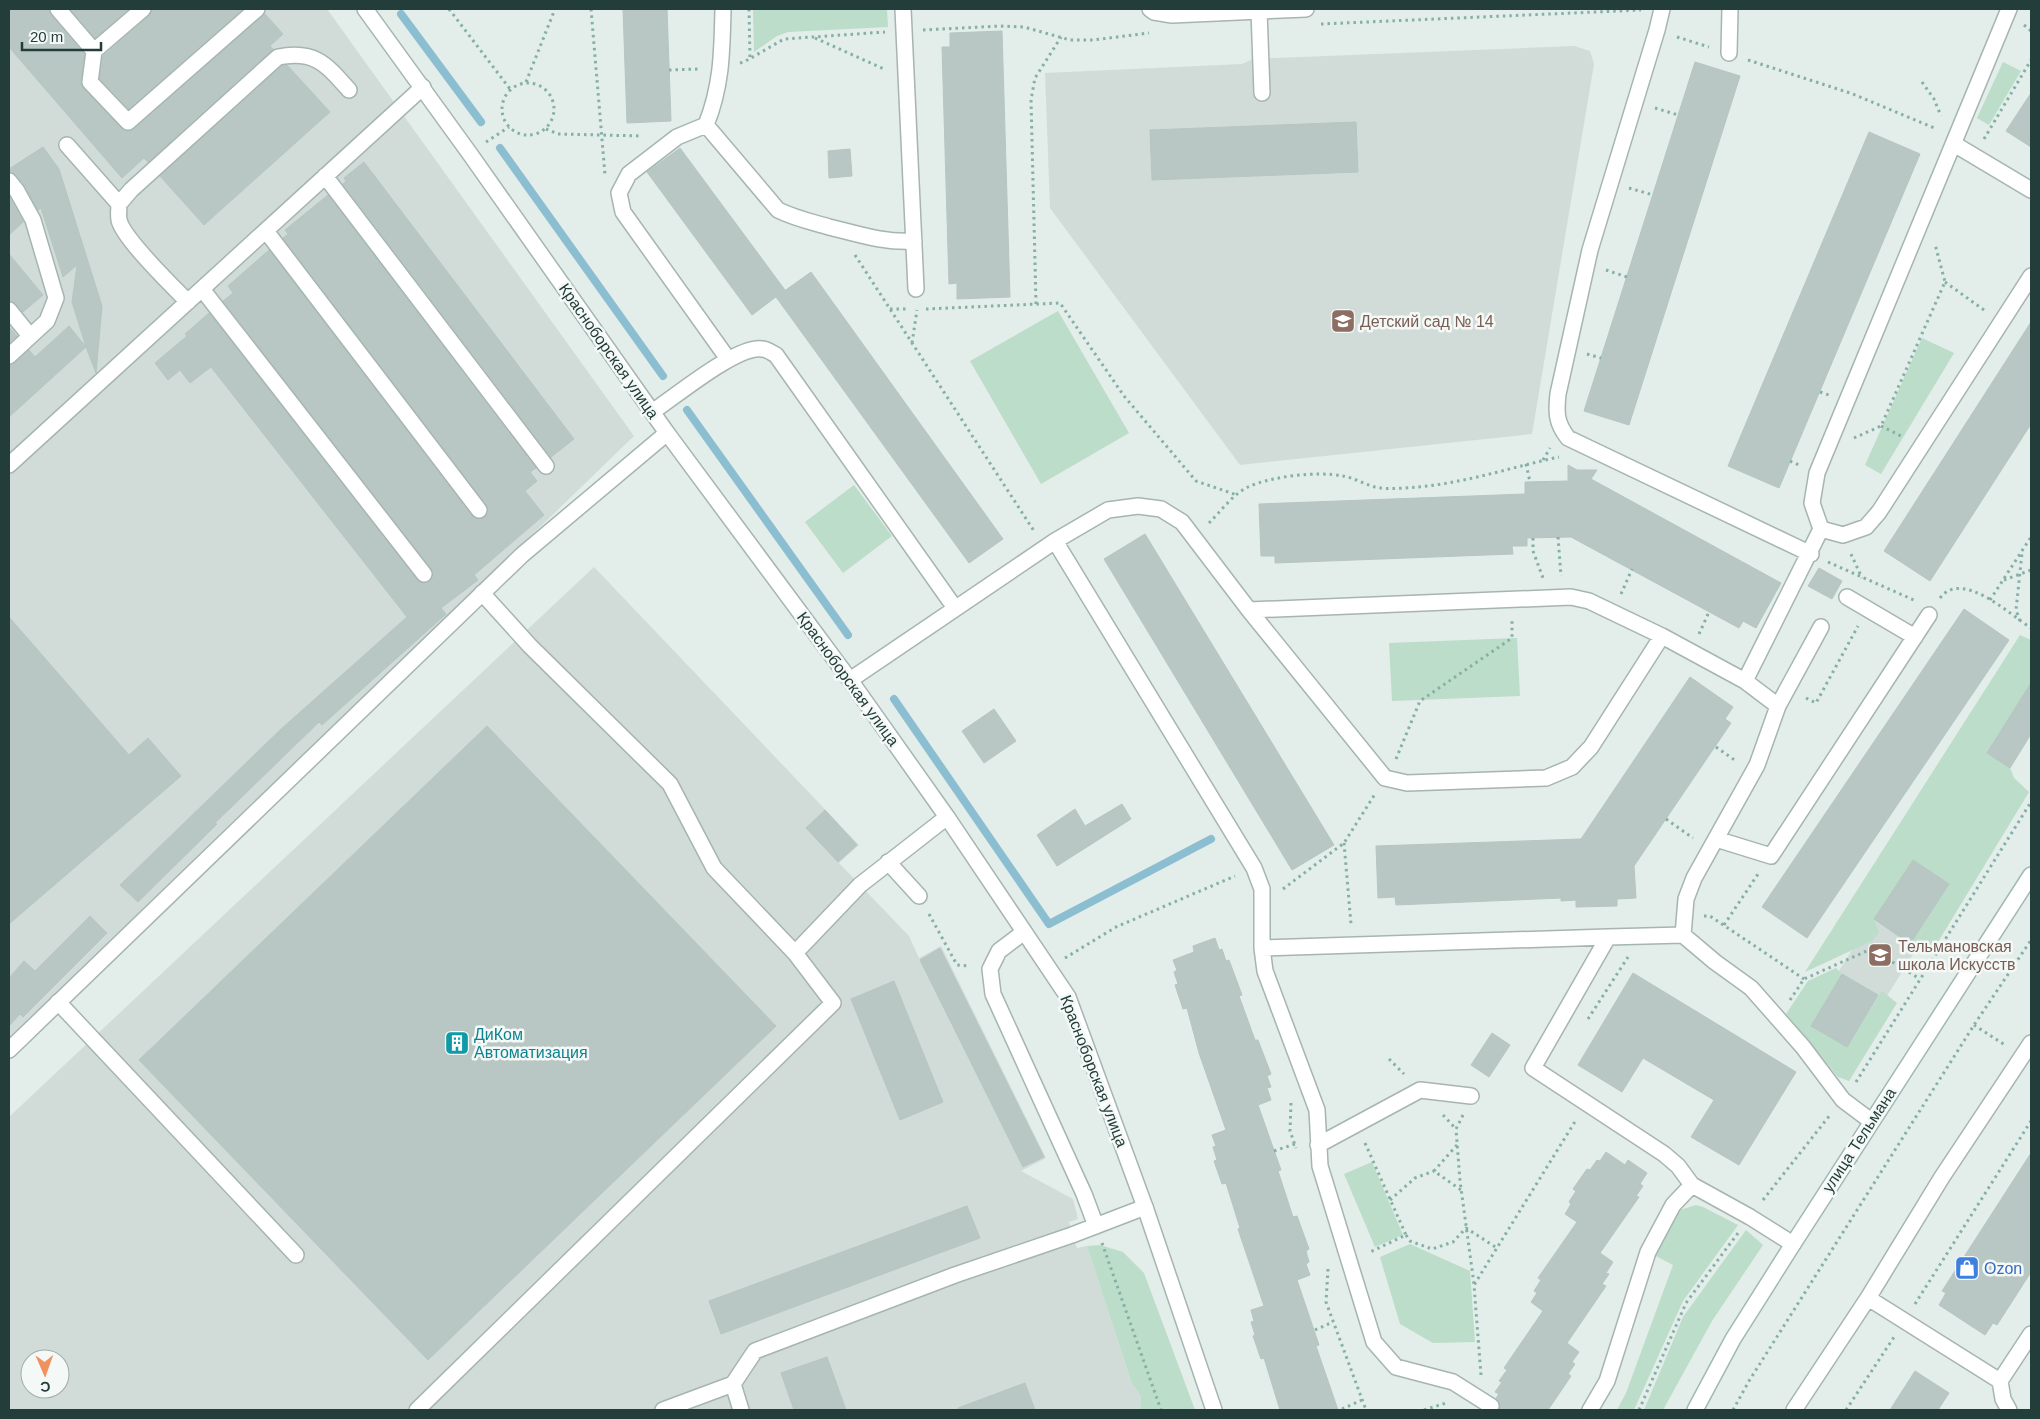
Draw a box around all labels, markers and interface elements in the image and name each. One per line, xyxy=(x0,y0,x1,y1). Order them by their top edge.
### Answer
scale bar xyxy=(22,20,101,52)
text: 20 m xyxy=(30,28,63,45)
street label: Красноборская улица xyxy=(556,280,662,422)
school or university icon: Детский сад № 14 xyxy=(1330,308,1356,334)
place label: Детский сад № 14 xyxy=(1360,313,1494,330)
street label: Красноборская улица xyxy=(794,609,902,749)
place label: Тельмановская школа Искусств xyxy=(1898,938,2016,973)
school or university icon: Тельмановская школа Искусств xyxy=(1867,942,1893,968)
street label: Красноборская улица xyxy=(1057,993,1131,1149)
place label: ДиКом Автоматизация xyxy=(474,1026,588,1061)
building icon: ДиКом Автоматизация xyxy=(444,1030,470,1056)
street label: улица Тельмана xyxy=(1819,1085,1899,1195)
shop icon: Ozon xyxy=(1954,1255,1980,1281)
place label: Ozon xyxy=(1984,1260,2022,1277)
north arrow xyxy=(20,1349,70,1399)
text: С xyxy=(40,1379,51,1395)

